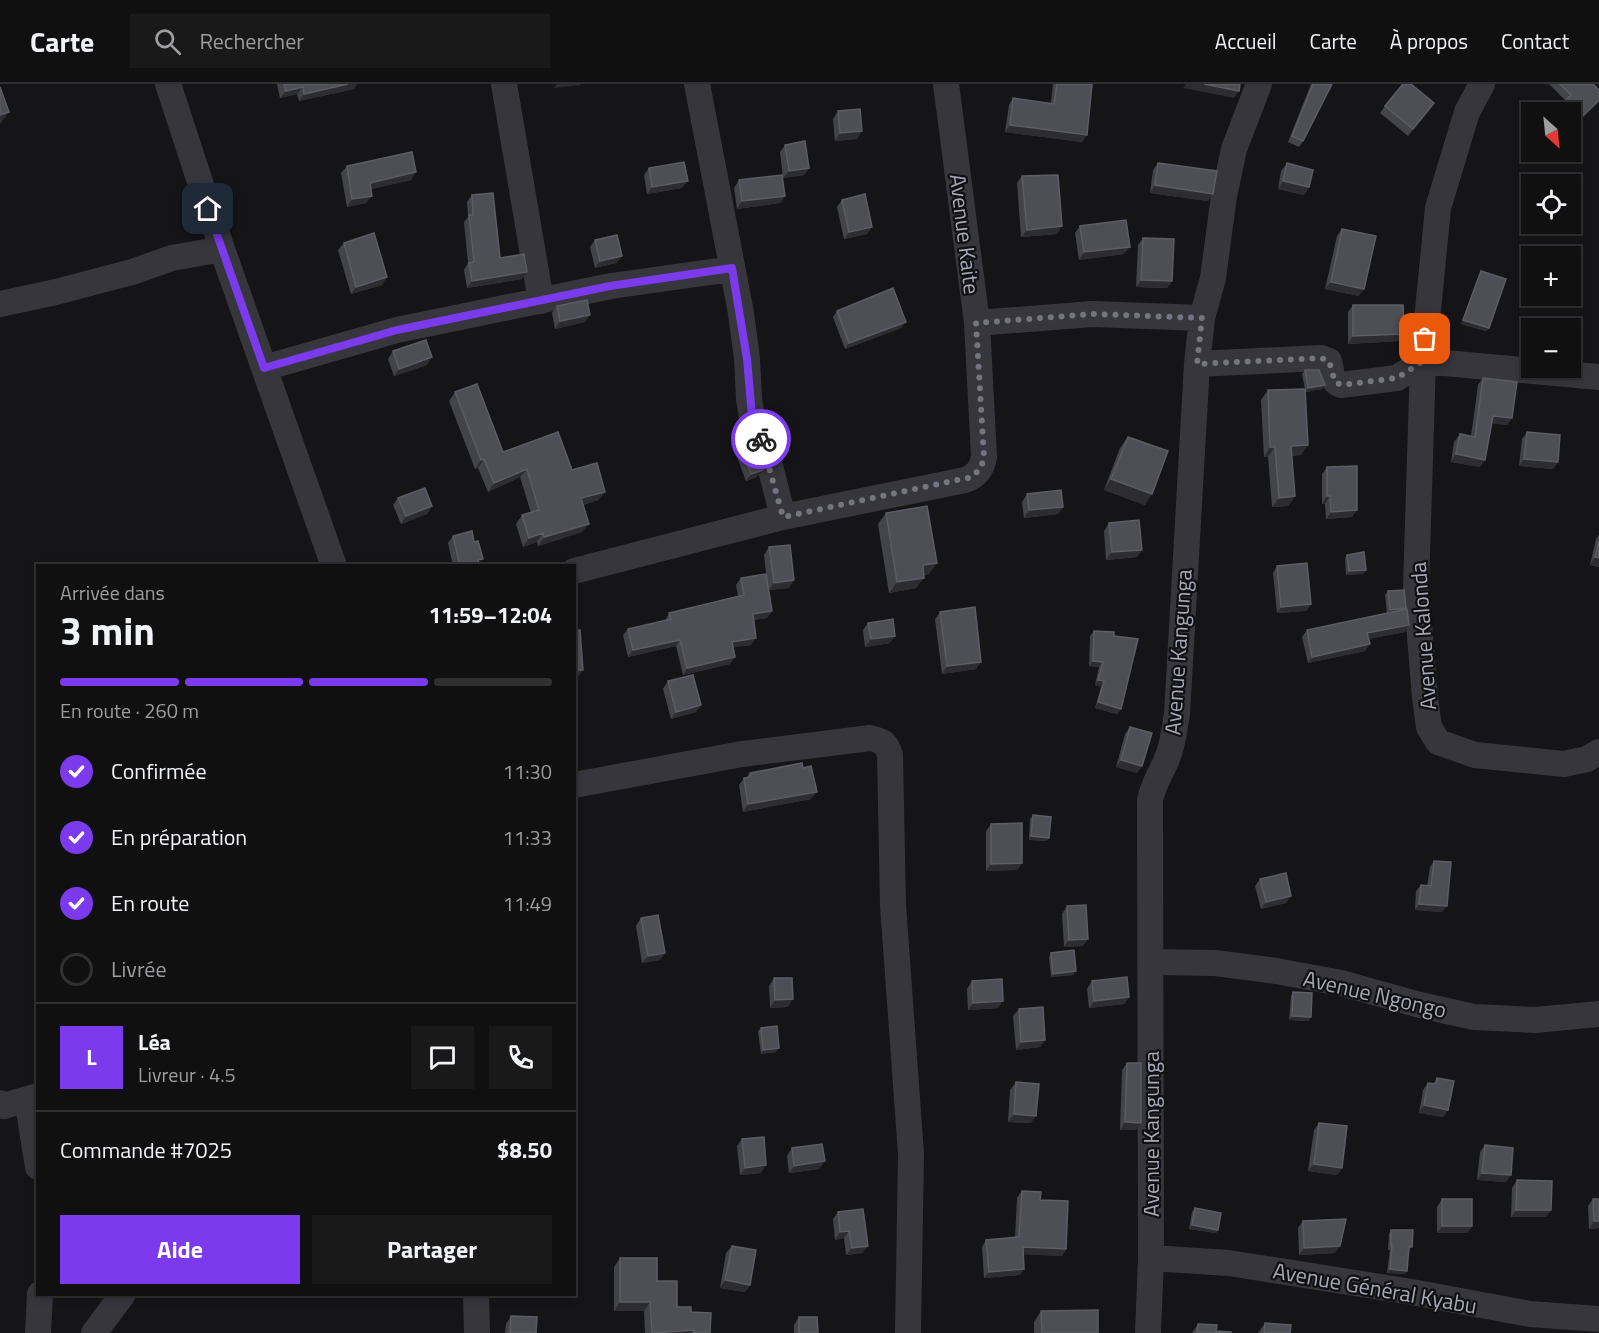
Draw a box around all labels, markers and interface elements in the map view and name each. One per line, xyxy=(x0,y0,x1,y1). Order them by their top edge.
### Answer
search box xyxy=(130,14,550,68)
text: Carte xyxy=(30,20,94,63)
text: Rechercher xyxy=(199,24,304,58)
icon: search xyxy=(151,25,184,58)
text: Accueil xyxy=(1215,25,1277,57)
text: Carte xyxy=(1310,25,1357,57)
text: À propos xyxy=(1390,25,1468,57)
text: Contact xyxy=(1501,25,1569,57)
north arrow xyxy=(1521,102,1581,162)
map controls xyxy=(1521,102,1581,378)
street label: Avenue Kaite xyxy=(941,172,989,296)
button: locate xyxy=(1521,174,1581,234)
pin xyxy=(182,183,233,234)
icon: home xyxy=(191,192,224,225)
button: + xyxy=(1521,246,1581,306)
pin xyxy=(1399,313,1450,364)
button: − xyxy=(1521,318,1581,378)
icon: bag xyxy=(1408,322,1441,355)
courier xyxy=(731,409,791,469)
icon: bike xyxy=(745,423,778,456)
street label: Avenue Kalonda xyxy=(1401,561,1445,711)
street label: Avenue Kangunga xyxy=(1155,568,1201,736)
text: Arrivée dans xyxy=(60,577,165,608)
text: 11:59–12:04 xyxy=(429,598,552,632)
text: 3 min xyxy=(60,601,155,660)
text: En route · 260 m xyxy=(60,695,199,726)
text: Confirmée xyxy=(111,754,207,788)
icon: check xyxy=(60,755,93,788)
text: 11:30 xyxy=(503,756,552,787)
text: En préparation xyxy=(111,820,247,854)
icon: check xyxy=(60,821,93,854)
text: 11:33 xyxy=(503,822,552,853)
text: En route xyxy=(111,886,189,920)
icon: check xyxy=(60,887,93,920)
text: 11:49 xyxy=(503,888,552,919)
text: Livrée xyxy=(111,952,167,986)
street label: Avenue Ngongo xyxy=(1300,961,1450,1027)
text: Léa xyxy=(138,1025,171,1059)
button: chat xyxy=(411,1026,474,1089)
button: phone xyxy=(489,1026,552,1089)
text: L xyxy=(86,1040,97,1074)
street label: Avenue Kangunga xyxy=(1134,1051,1168,1217)
text: Livreur · 4.5 xyxy=(138,1059,236,1090)
text: Commande #7025 xyxy=(60,1133,232,1167)
text: $8.50 xyxy=(497,1133,552,1167)
button: Aide xyxy=(60,1215,300,1284)
button: Partager xyxy=(312,1215,552,1284)
street label: Avenue Général Kyabu xyxy=(1270,1253,1480,1323)

